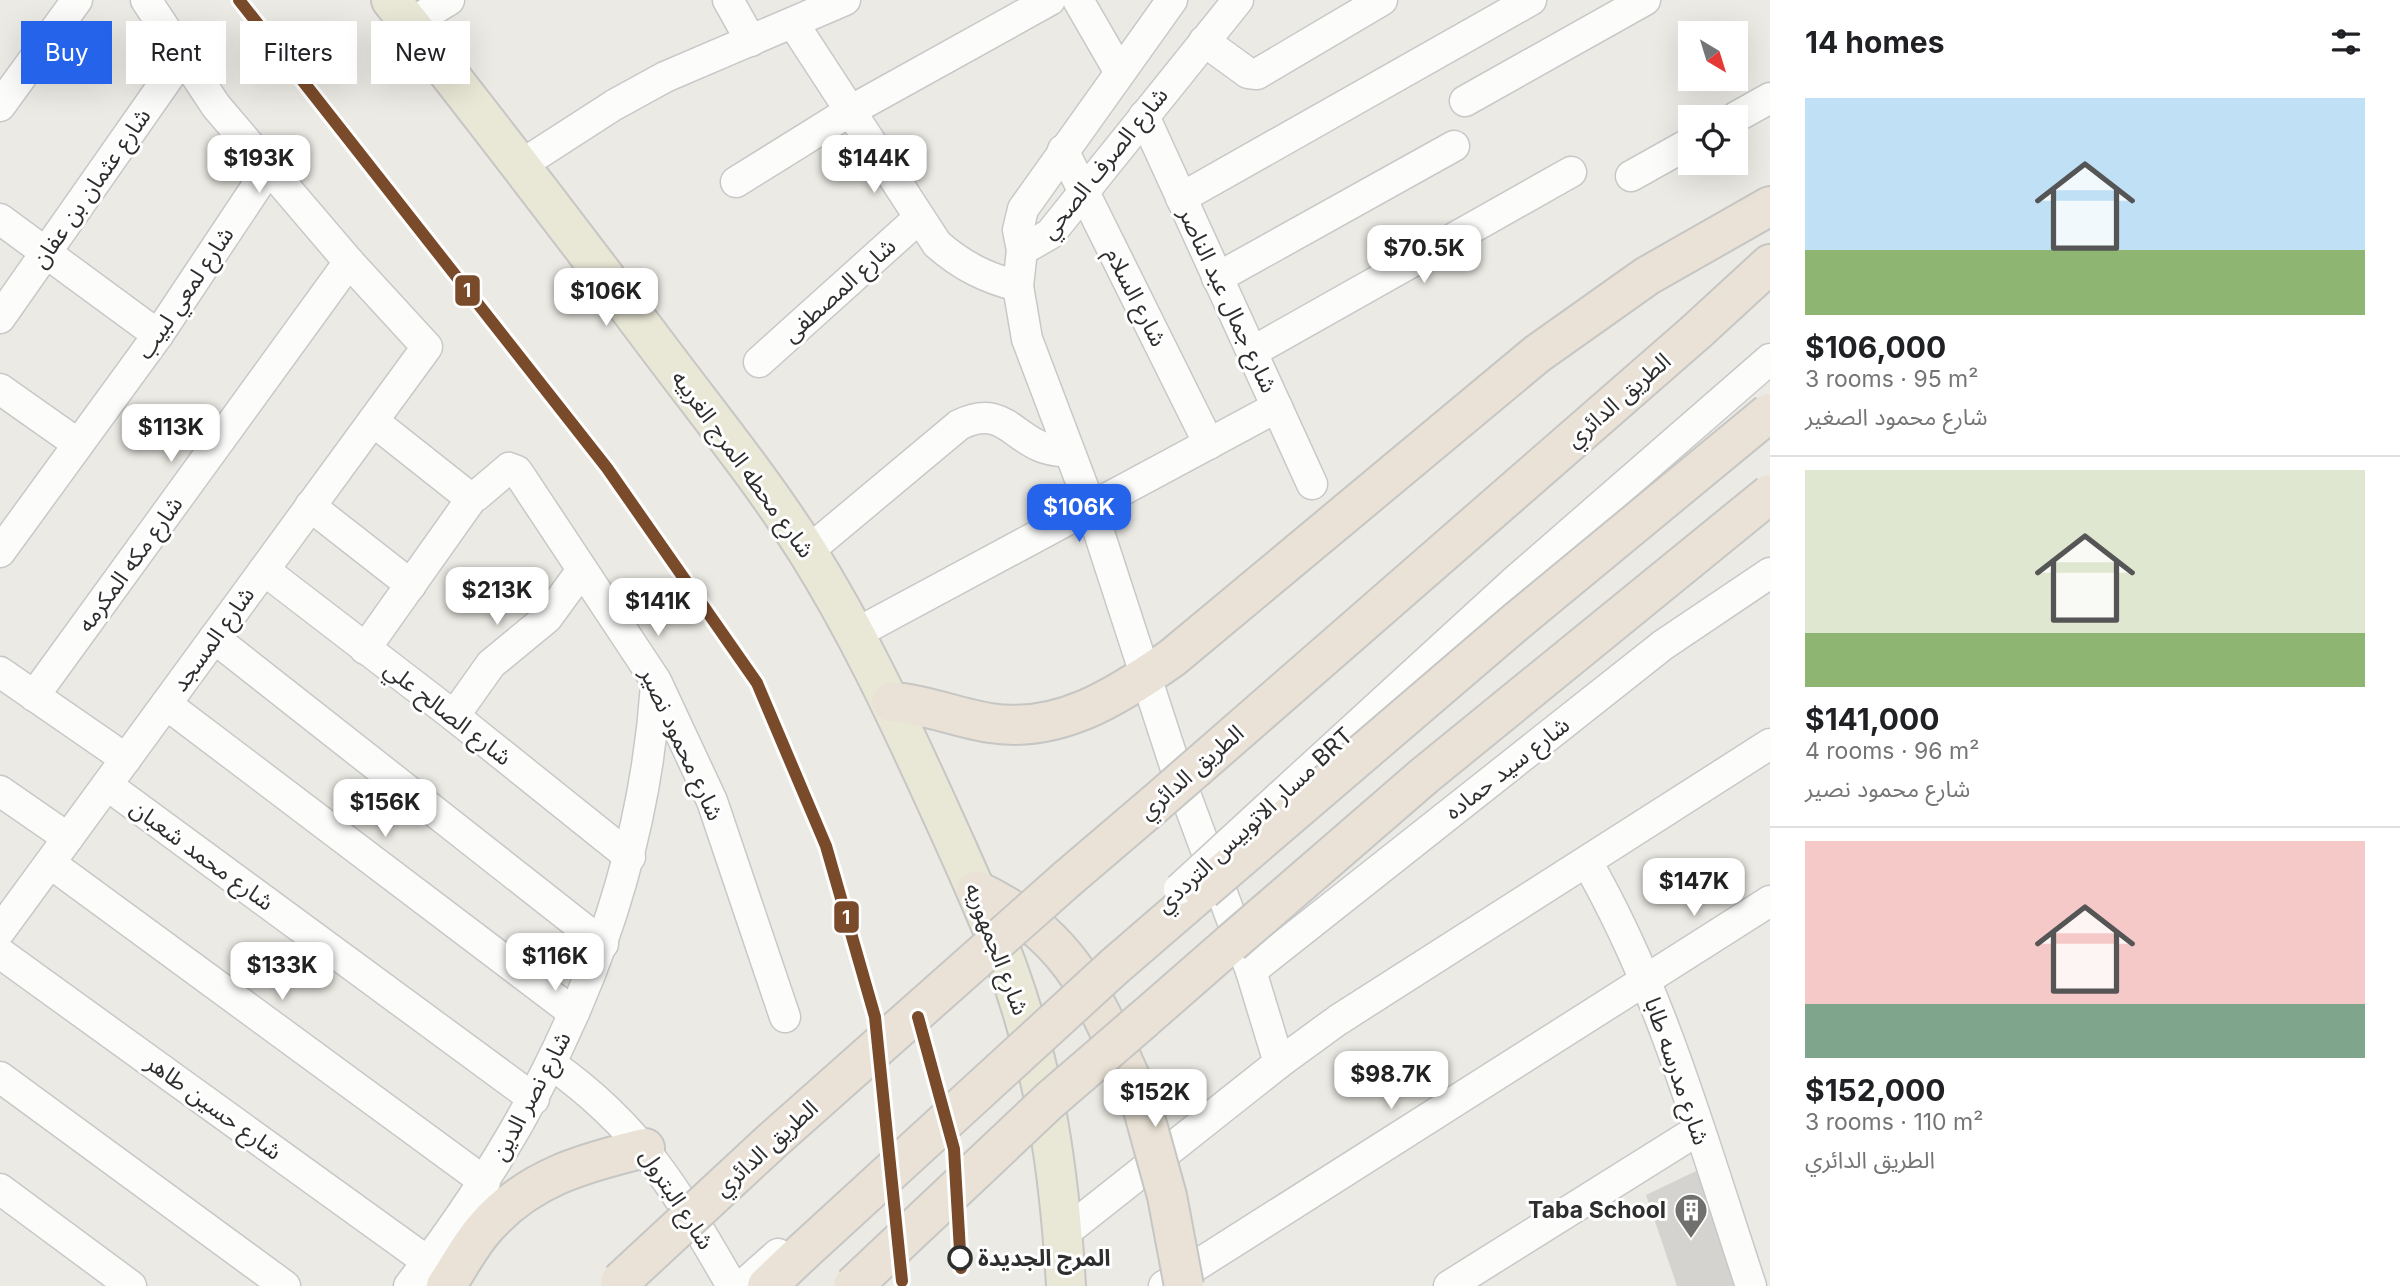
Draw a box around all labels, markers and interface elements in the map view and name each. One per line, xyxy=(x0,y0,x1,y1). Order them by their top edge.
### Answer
chip: Buy xyxy=(21,21,112,84)
chip: Rent xyxy=(126,21,226,84)
chip: Filters xyxy=(240,21,357,84)
chip: New xyxy=(371,21,470,84)
north arrow xyxy=(1678,21,1748,91)
map controls xyxy=(1678,21,1748,175)
icon: filters xyxy=(2327,23,2365,61)
text: 14 homes xyxy=(1805,24,1944,60)
street label: شارع الصرف الصحي xyxy=(1034,82,1176,247)
street label: شارع عثمان بن عفان xyxy=(25,103,159,275)
button: locate xyxy=(1678,105,1748,175)
pin: $193K xyxy=(210,136,308,195)
pin: $144K xyxy=(825,136,923,195)
icon: home xyxy=(2022,143,2148,269)
text: $193K xyxy=(223,144,295,172)
text: $144K xyxy=(838,144,910,172)
street label: شارع جمال عبد الناصر xyxy=(1170,202,1283,398)
street label: شارع لمعي لبيب xyxy=(130,222,242,366)
pin: $70.5K xyxy=(1367,226,1481,285)
street label: شارع المصطفى xyxy=(777,232,903,350)
text: $70.5K xyxy=(1383,234,1465,262)
street label: شارع السلام xyxy=(1096,243,1173,353)
pin: $106K xyxy=(557,268,655,328)
line badge: 1 xyxy=(454,274,481,307)
text: $106K xyxy=(570,277,642,305)
text: 1 xyxy=(463,279,471,302)
text: $106,000 xyxy=(1805,329,1946,365)
street label: الطريق الدائري xyxy=(1560,347,1678,456)
street label: شارع محطه المرج الغربيه xyxy=(663,365,820,565)
text: 3 rooms · 95 m² xyxy=(1805,365,1978,393)
text: شارع محمود الصغير xyxy=(1805,403,1988,431)
pin: $113K xyxy=(122,405,220,464)
text: $113K xyxy=(138,413,204,441)
pin: $106K xyxy=(1030,484,1128,544)
street label: شارع مكه المكرمه xyxy=(71,491,191,639)
text: $106K xyxy=(1043,493,1115,521)
icon: home xyxy=(2022,515,2148,641)
pin: $213K xyxy=(448,568,546,627)
text: $213K xyxy=(462,576,532,604)
pin: $141K xyxy=(609,578,707,638)
street label: شارع المسجد xyxy=(166,581,263,699)
text: $141K xyxy=(625,587,691,615)
street label: شارع الصالح علي xyxy=(377,655,517,774)
street label: شارع محمود نصير xyxy=(631,662,730,826)
text: $141,000 xyxy=(1805,701,1940,737)
street label: شارع سيد حماده xyxy=(1439,711,1577,828)
street label: الطريق الدائري xyxy=(1133,719,1251,828)
street label: مسار الاتوبيس الترددي BRT xyxy=(1150,721,1361,921)
text: 4 rooms · 96 m² xyxy=(1805,737,1979,765)
text: شارع محمود نصير xyxy=(1805,775,1970,803)
pin: $156K xyxy=(336,780,434,839)
text: $156K xyxy=(349,788,421,816)
street label: شارع محمد شعبان xyxy=(123,794,279,919)
pin: $147K xyxy=(1645,858,1743,918)
text: $147K xyxy=(1659,867,1729,895)
street label: شارع الجمهوريه xyxy=(956,879,1035,1020)
icon: home xyxy=(2022,886,2148,1012)
line badge: 1 xyxy=(833,900,860,934)
text: 1 xyxy=(842,906,850,929)
pin: $116K xyxy=(506,934,604,993)
pin: $133K xyxy=(233,942,331,1002)
text: $116K xyxy=(522,942,588,970)
text: $133K xyxy=(246,951,318,979)
street label: شارع مدرسه طابا xyxy=(1636,994,1715,1149)
street label: شارع نصر الدين xyxy=(485,1027,579,1167)
street label: شارع حسين طاهر xyxy=(138,1048,287,1168)
pin: $98.7K xyxy=(1334,1052,1448,1111)
text: $98.7K xyxy=(1350,1060,1432,1088)
pin: $152K xyxy=(1106,1070,1204,1129)
text: $152,000 xyxy=(1805,1072,1945,1108)
text: $152K xyxy=(1120,1078,1190,1106)
street label: الطريق الدائري xyxy=(708,1094,826,1204)
text: 3 rooms · 110 m² xyxy=(1805,1108,1983,1136)
street label: شارع البترول xyxy=(632,1143,720,1256)
text: الطريق الدائري xyxy=(1805,1146,1935,1174)
building icon: Taba School xyxy=(1672,1191,1710,1240)
place label: Taba School xyxy=(1528,1196,1666,1224)
place label: المرج الجديدة xyxy=(978,1244,1111,1275)
marker: المرج الجديدة xyxy=(948,1246,972,1270)

